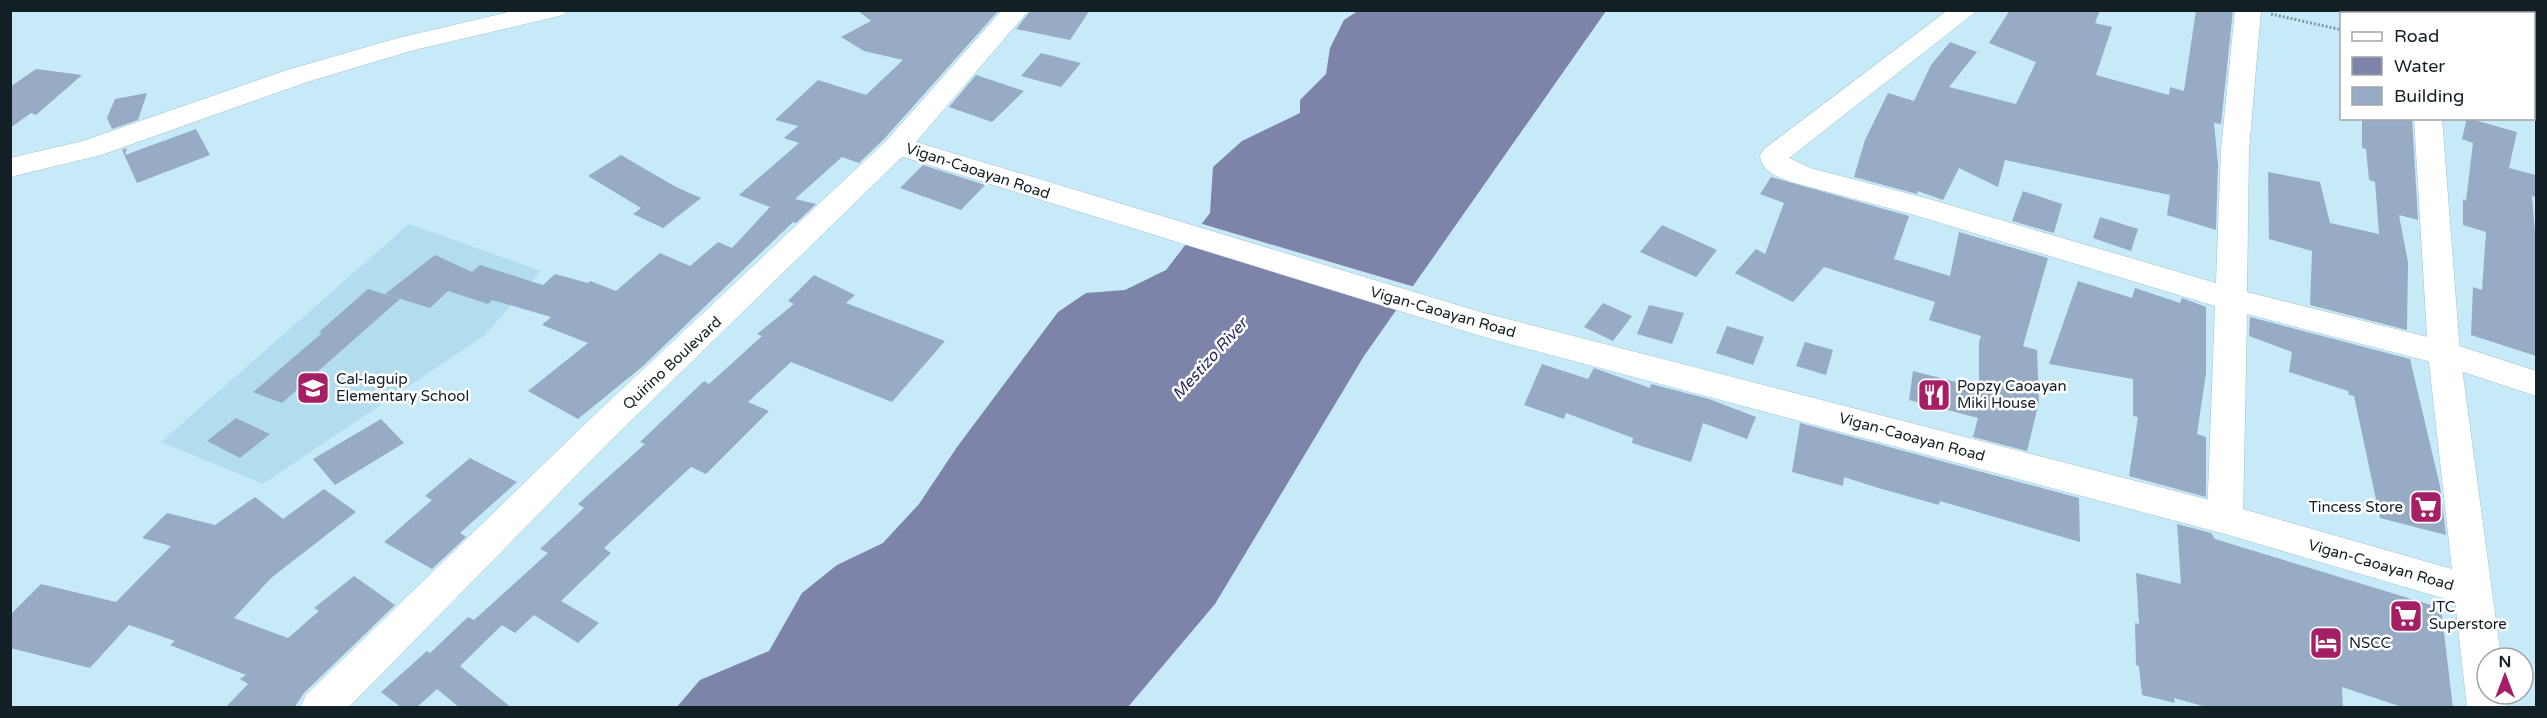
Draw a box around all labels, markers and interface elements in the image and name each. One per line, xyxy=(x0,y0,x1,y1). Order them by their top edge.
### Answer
legend xyxy=(2340,12,2535,120)
text: Road xyxy=(2394,25,2439,47)
text: Water xyxy=(2394,55,2445,77)
text: Building xyxy=(2394,85,2464,107)
street label: Vigan-Caoayan Road xyxy=(904,139,1052,203)
street label: Vigan-Caoayan Road xyxy=(1368,283,1518,341)
street label: Quirino Boulevard xyxy=(619,313,725,413)
water label: Mestizo River xyxy=(1168,313,1253,404)
school or university icon: Cal-laguip Elementary School xyxy=(295,370,331,406)
place label: Cal-laguip Elementary School xyxy=(336,370,469,405)
restaurant icon: Popzy Caoayan Miki House xyxy=(1916,377,1952,413)
place label: Popzy Caoayan Miki House xyxy=(1957,377,2067,412)
street label: Vigan-Caoayan Road xyxy=(1837,409,1987,465)
supermarket icon: Tincess Store xyxy=(2408,489,2444,525)
place label: Tincess Store xyxy=(2309,498,2403,516)
street label: Vigan-Caoayan Road xyxy=(2306,536,2456,594)
supermarket icon: JTC Superstore xyxy=(2388,598,2424,634)
place label: JTC Superstore xyxy=(2429,598,2507,633)
hotel icon: NSCC xyxy=(2308,625,2344,661)
place label: NSCC xyxy=(2349,634,2391,652)
north arrow xyxy=(2475,646,2535,706)
text: N xyxy=(2499,652,2511,672)

